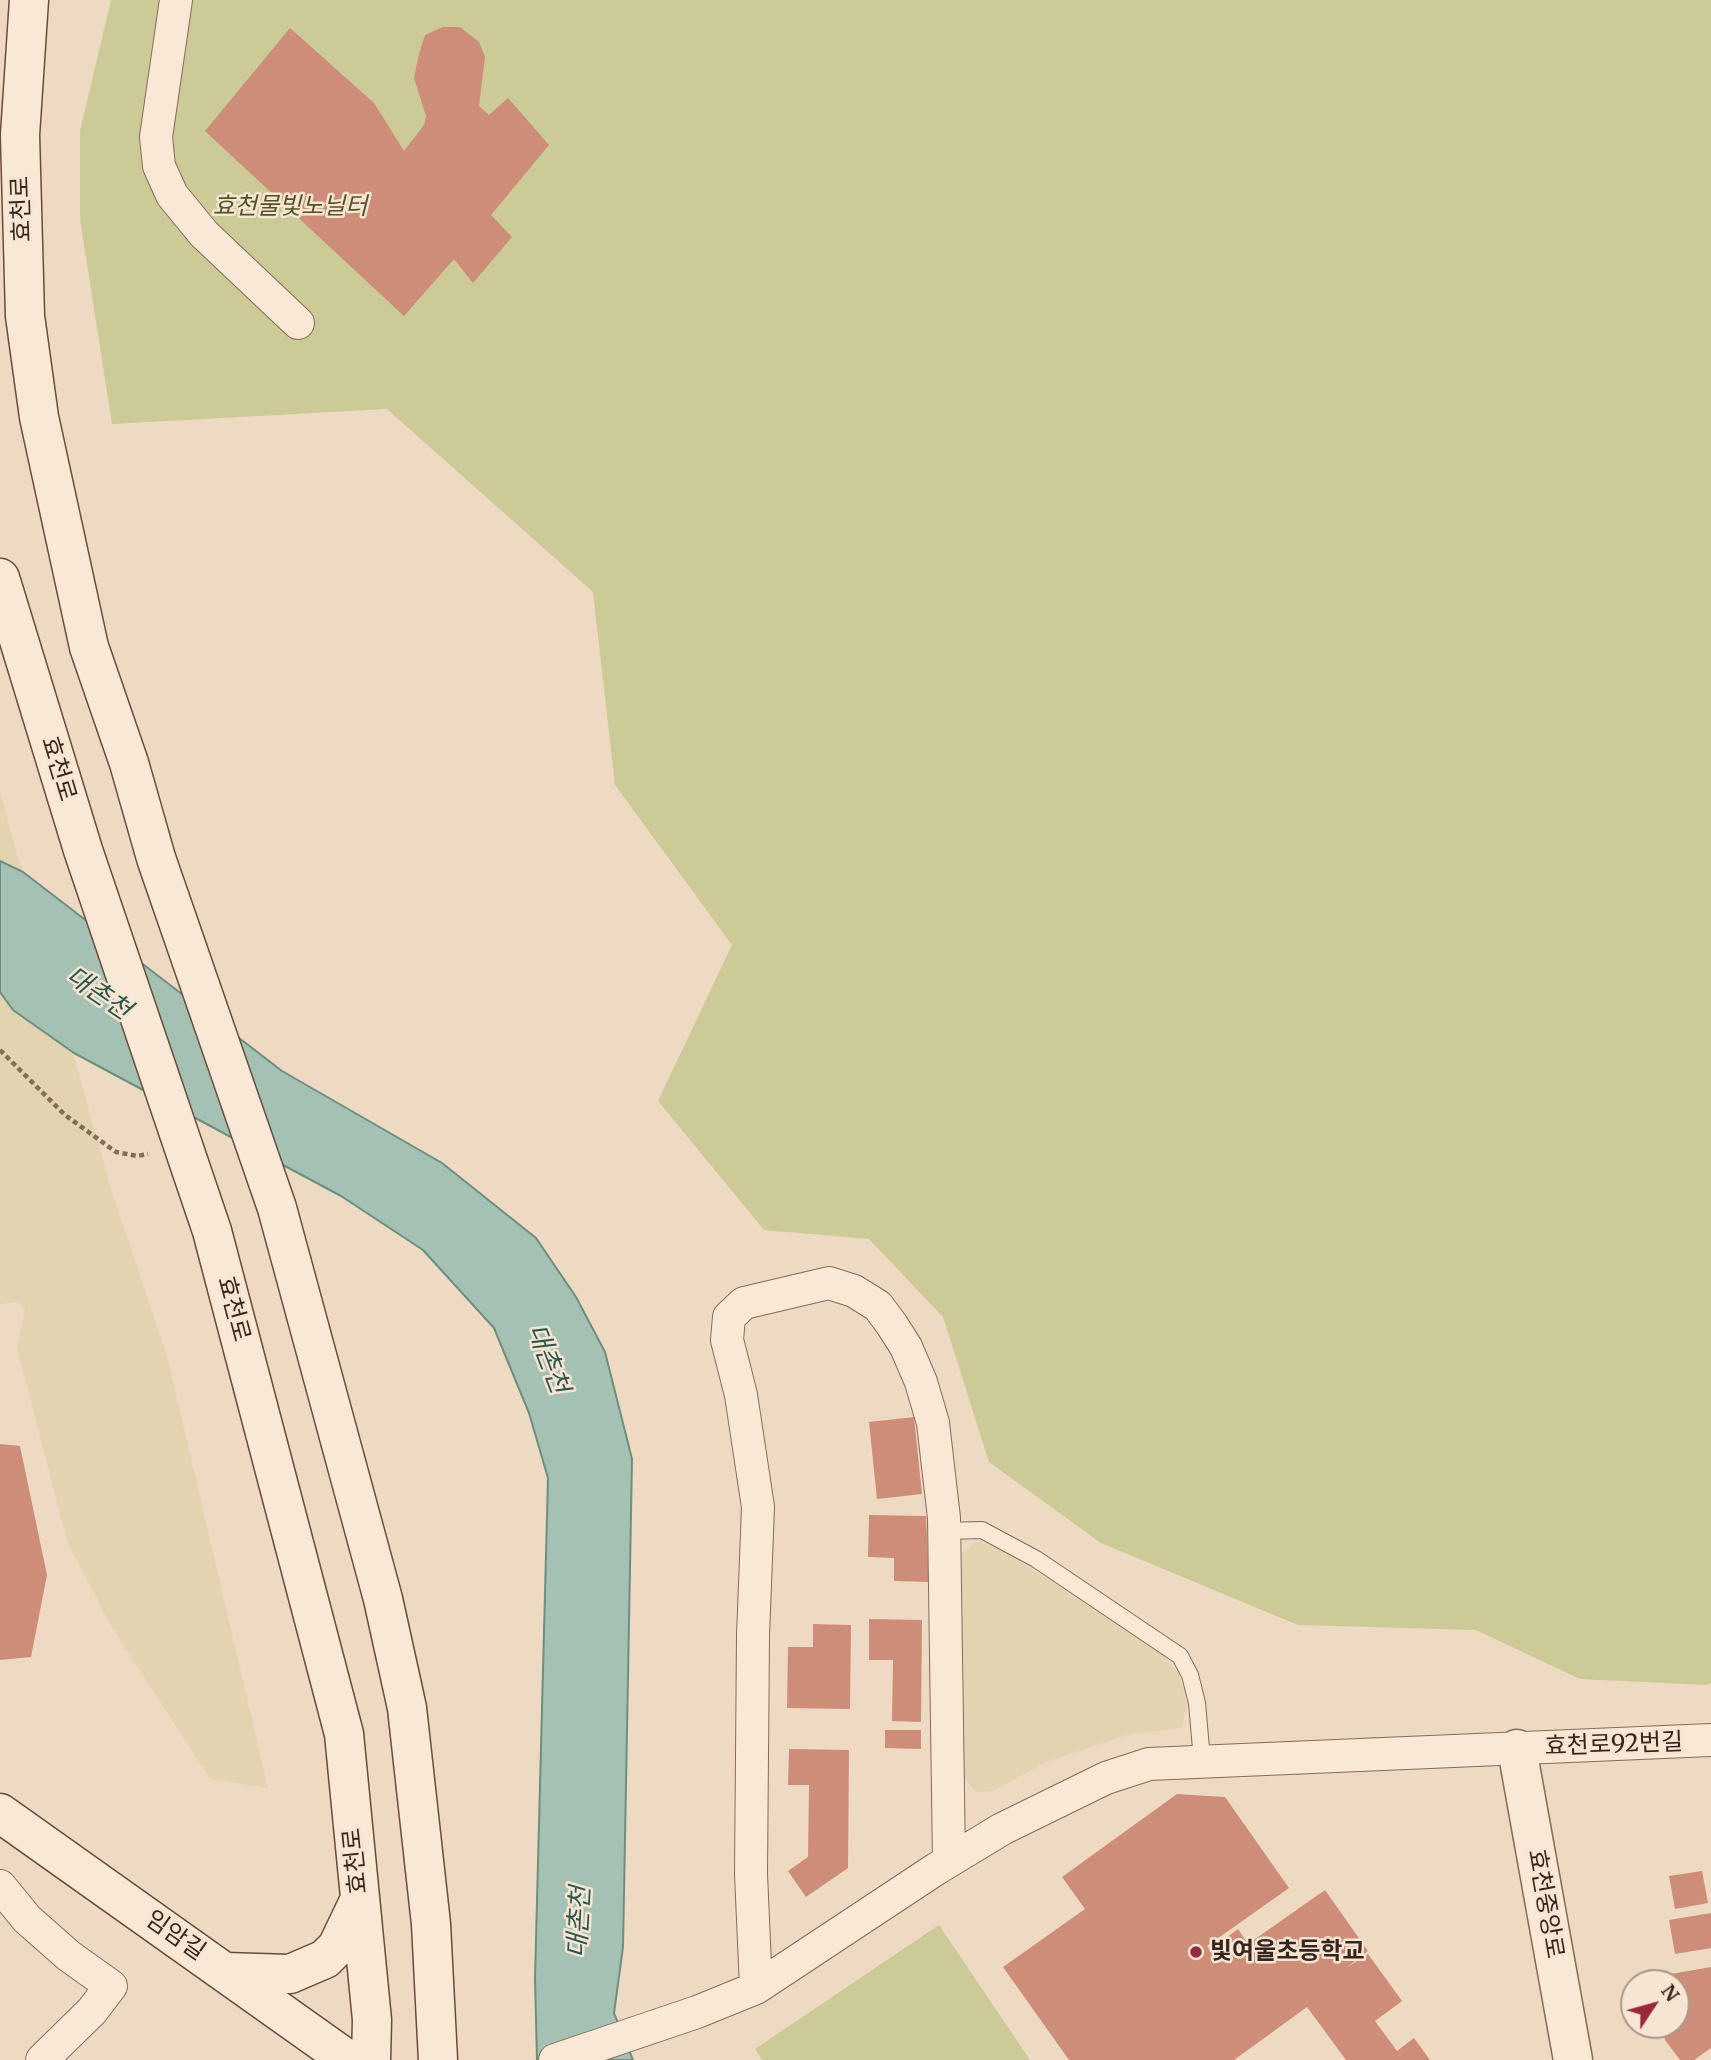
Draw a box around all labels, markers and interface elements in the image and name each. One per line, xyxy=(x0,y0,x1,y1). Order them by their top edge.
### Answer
street label: 효천로 xyxy=(6,175,38,243)
park label: 효천물빛노닐터 xyxy=(213,193,367,221)
street label: 효천로 xyxy=(35,733,81,805)
water label: 대촌천 xyxy=(60,961,136,1027)
street label: 효천로 xyxy=(211,1273,255,1345)
water label: 대촌천 xyxy=(520,1320,574,1398)
street label: 효천로92번길 xyxy=(1544,1728,1684,1762)
street label: 효천로 xyxy=(338,1827,374,1895)
street label: 효천중앙로 xyxy=(1521,1847,1569,1961)
water label: 대촌천 xyxy=(563,1885,597,1959)
street label: 임암길 xyxy=(140,1905,210,1967)
place label: 빛여울초등학교 xyxy=(1210,1938,1365,1966)
marker: 빛여울초등학교 xyxy=(1188,1944,1204,1960)
north arrow xyxy=(1620,1969,1690,2039)
text: N xyxy=(1656,1980,1684,2006)

